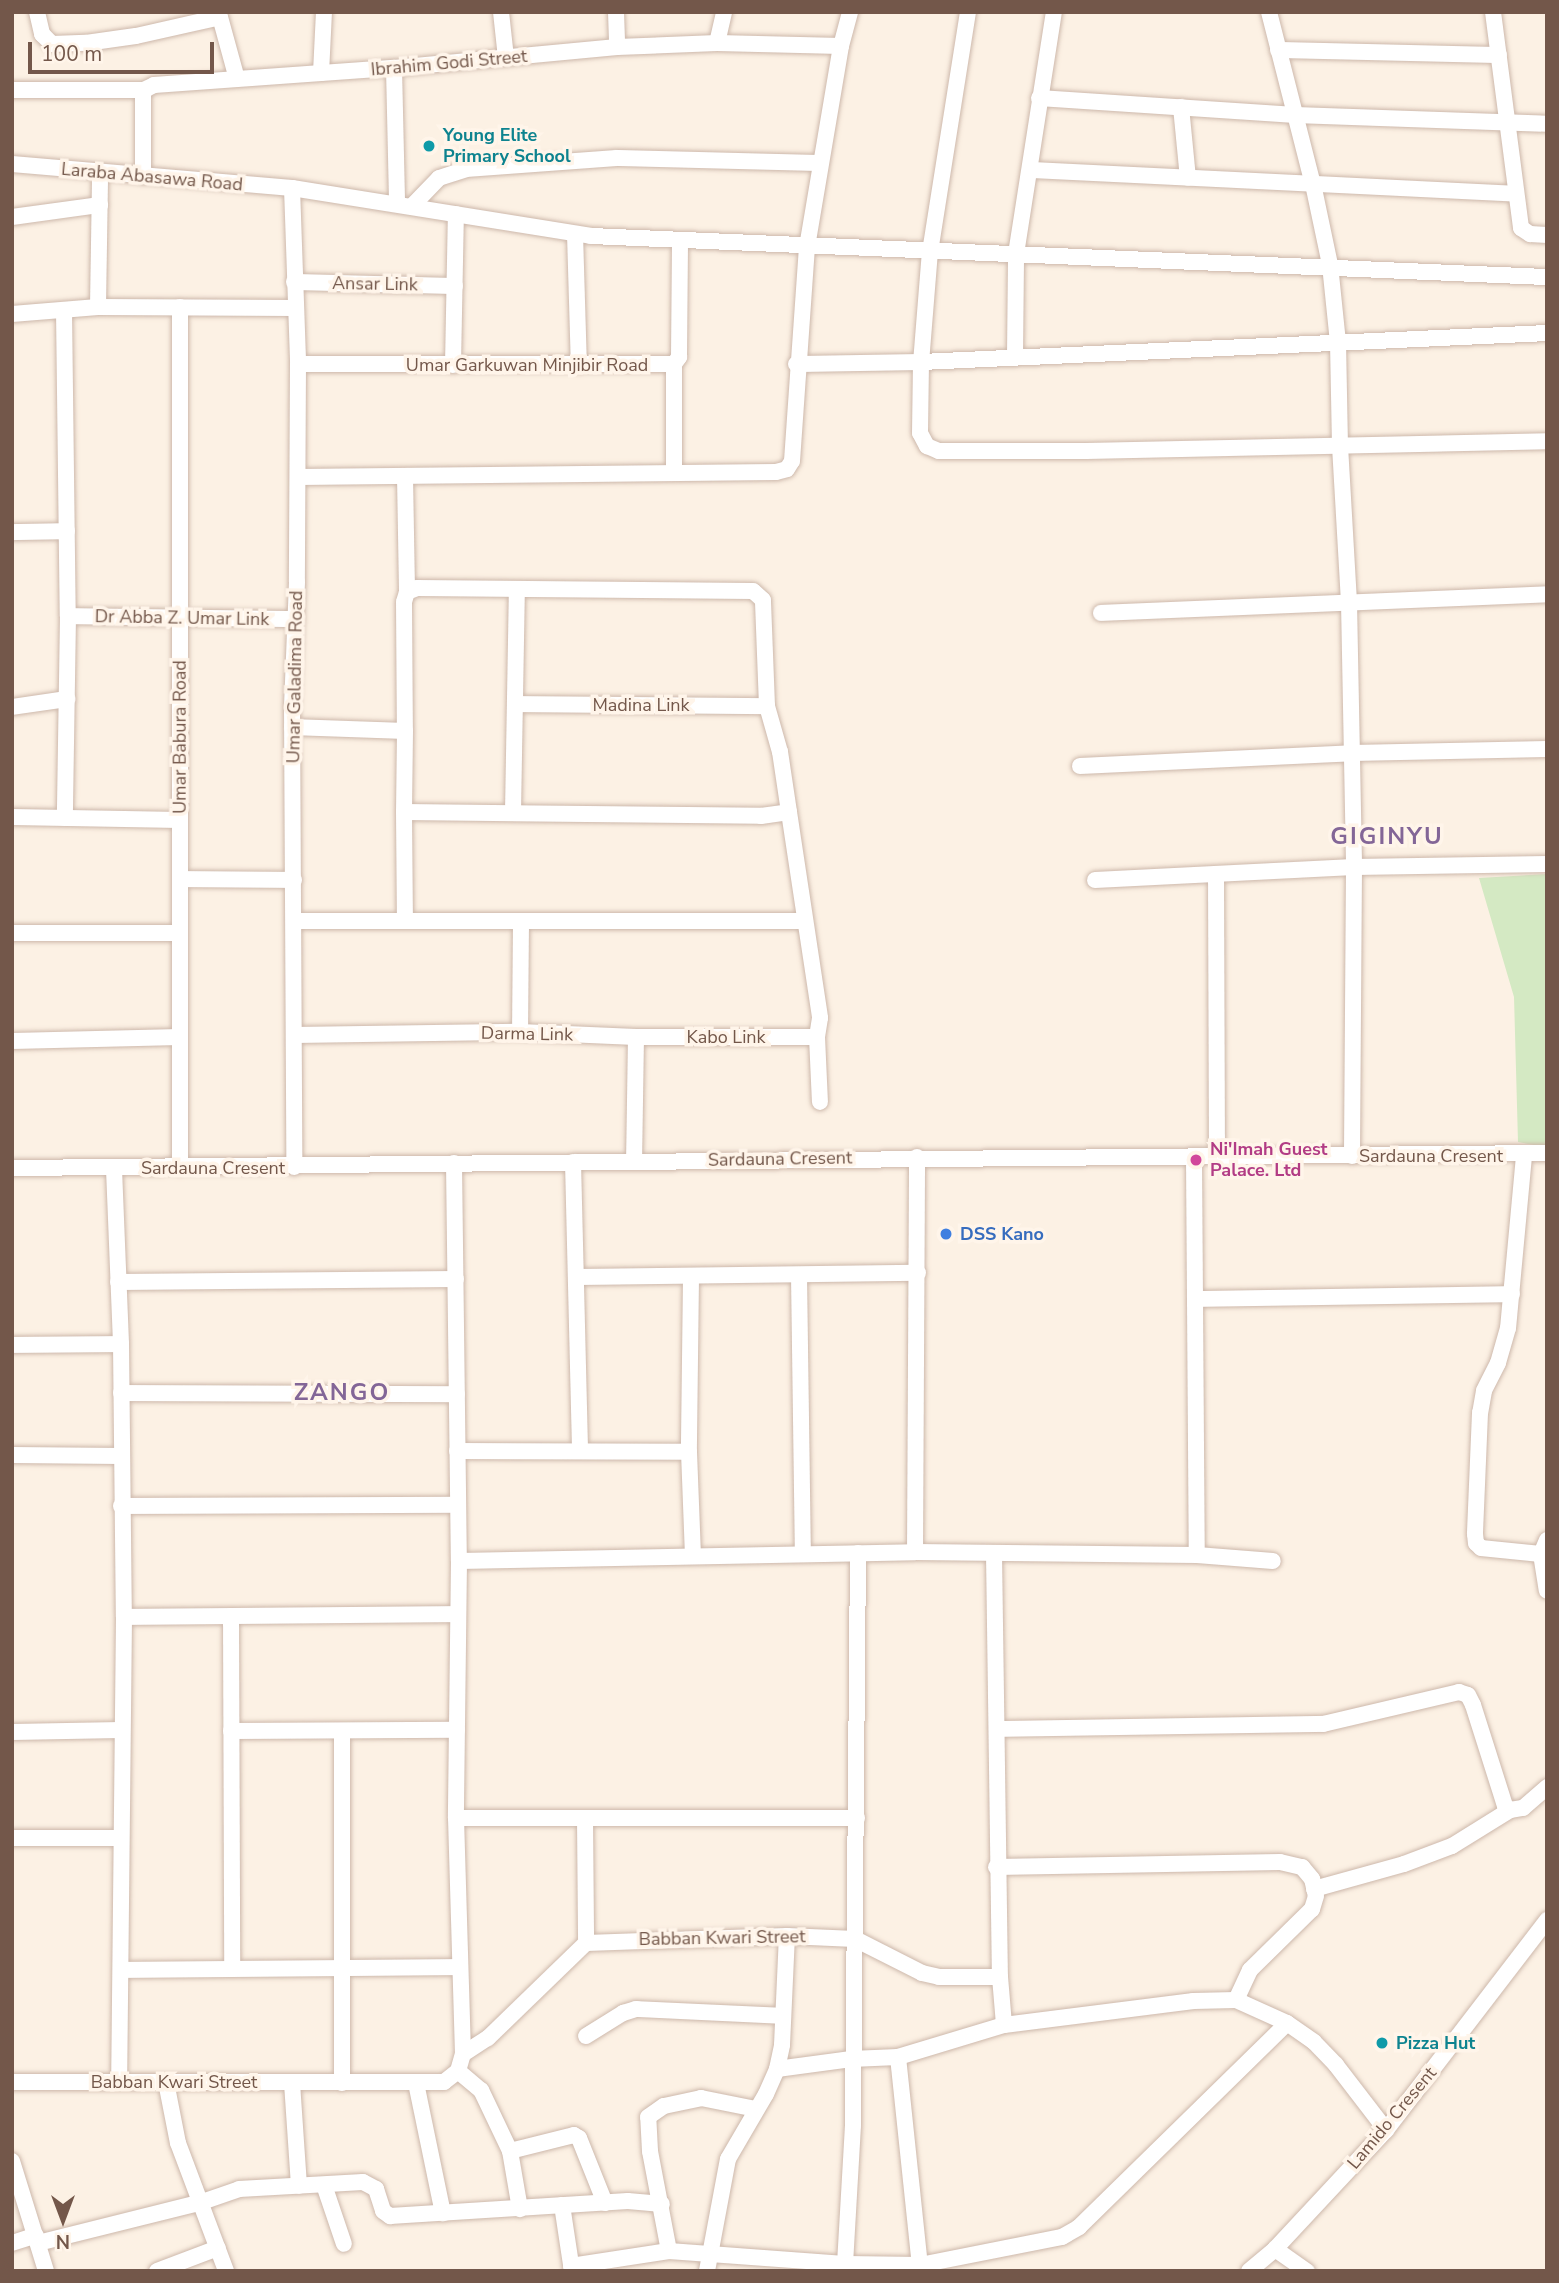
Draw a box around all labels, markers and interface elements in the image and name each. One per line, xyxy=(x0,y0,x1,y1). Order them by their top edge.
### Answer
scale bar xyxy=(32,28,217,72)
text: 100 m xyxy=(41,40,102,68)
street label: Ibrahim Godi Street xyxy=(370,45,528,81)
place label: Young Elite Primary School xyxy=(443,125,571,168)
marker: Young Elite Primary School xyxy=(421,138,437,154)
street label: Laraba Abasawa Road xyxy=(60,158,244,196)
street label: Ansar Link xyxy=(332,272,418,296)
street label: Umar Garkuwan Minjibir Road xyxy=(406,354,648,376)
street label: Umar Galadima Road xyxy=(283,590,307,764)
street label: Dr Abba Z. Umar Link xyxy=(95,606,269,630)
street label: Umar Babura Road xyxy=(169,660,191,814)
street label: Madina Link xyxy=(592,694,690,716)
district label: GIGINYU xyxy=(1331,823,1443,851)
street label: Darma Link xyxy=(481,1022,573,1046)
street label: Kabo Link xyxy=(686,1026,766,1048)
place label: Ni'Imah Guest Palace. Ltd xyxy=(1210,1139,1328,1182)
street label: Sardauna Cresent xyxy=(1359,1145,1503,1167)
street label: Sardauna Cresent xyxy=(708,1147,852,1171)
marker: Ni'Imah Guest Palace. Ltd xyxy=(1188,1152,1204,1168)
street label: Sardauna Cresent xyxy=(141,1157,285,1179)
place label: DSS Kano xyxy=(960,1223,1044,1245)
marker: DSS Kano xyxy=(938,1226,954,1242)
district label: ZANGO xyxy=(294,1379,390,1407)
street label: Babban Kwari Street xyxy=(638,1926,806,1950)
place label: Pizza Hut xyxy=(1396,2032,1475,2054)
marker: Pizza Hut xyxy=(1374,2035,1390,2051)
street label: Lamido Cresent xyxy=(1343,2062,1441,2174)
street label: Babban Kwari Street xyxy=(91,2071,257,2093)
north arrow xyxy=(28,2185,98,2255)
text: N xyxy=(56,2228,70,2254)

